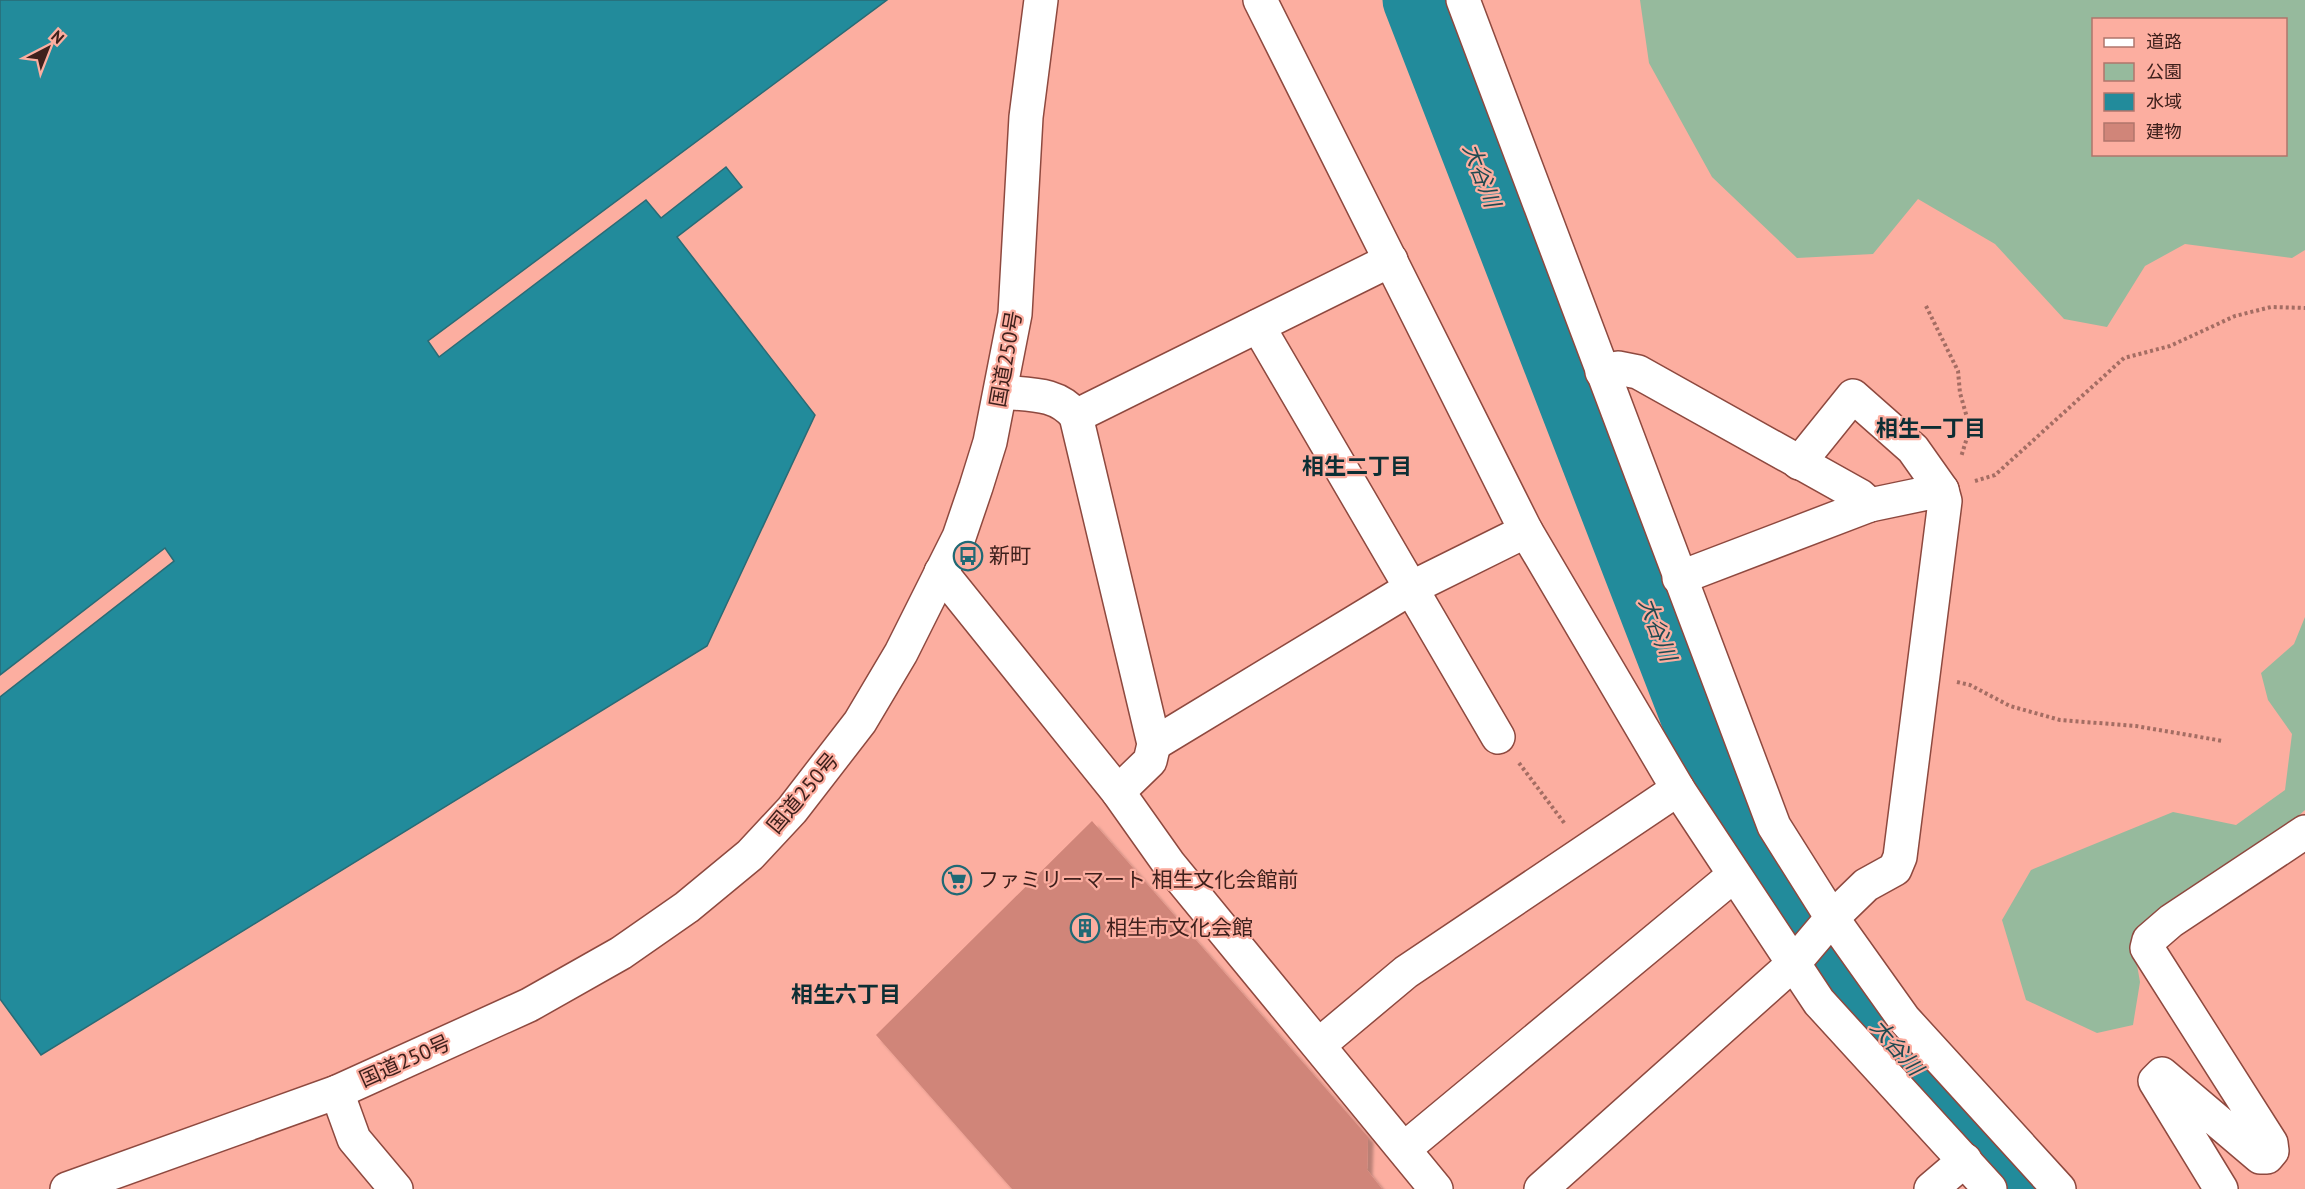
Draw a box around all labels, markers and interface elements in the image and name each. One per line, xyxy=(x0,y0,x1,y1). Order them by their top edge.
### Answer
north arrow xyxy=(18,18,78,78)
legend xyxy=(2092,18,2287,156)
text: N xyxy=(47,26,69,48)
text: 道路 xyxy=(2146,30,2182,53)
text: 公園 xyxy=(2146,60,2182,83)
text: 水域 xyxy=(2146,90,2182,113)
text: 建物 xyxy=(2146,120,2182,143)
water label: 大谷川 xyxy=(1457,139,1508,213)
street label: 国道250号 xyxy=(984,309,1027,409)
district label: 相生一丁目 xyxy=(1876,414,1986,442)
district label: 相生二丁目 xyxy=(1302,452,1412,480)
bus stop icon: 新町 xyxy=(952,540,984,572)
place label: 新町 xyxy=(989,542,1031,569)
water label: 大谷川 xyxy=(1633,593,1684,667)
street label: 国道250号 xyxy=(761,747,844,839)
supermarket icon: ファミリーマート 相生文化会館前 xyxy=(941,864,973,896)
place label: ファミリーマート 相生文化会館前 xyxy=(978,866,1299,893)
building icon: 相生市文化会館 xyxy=(1069,912,1101,944)
place label: 相生市文化会館 xyxy=(1106,914,1253,941)
district label: 相生六丁目 xyxy=(791,980,901,1008)
water label: 大谷川 xyxy=(1865,1013,1931,1083)
street label: 国道250号 xyxy=(355,1028,455,1093)

